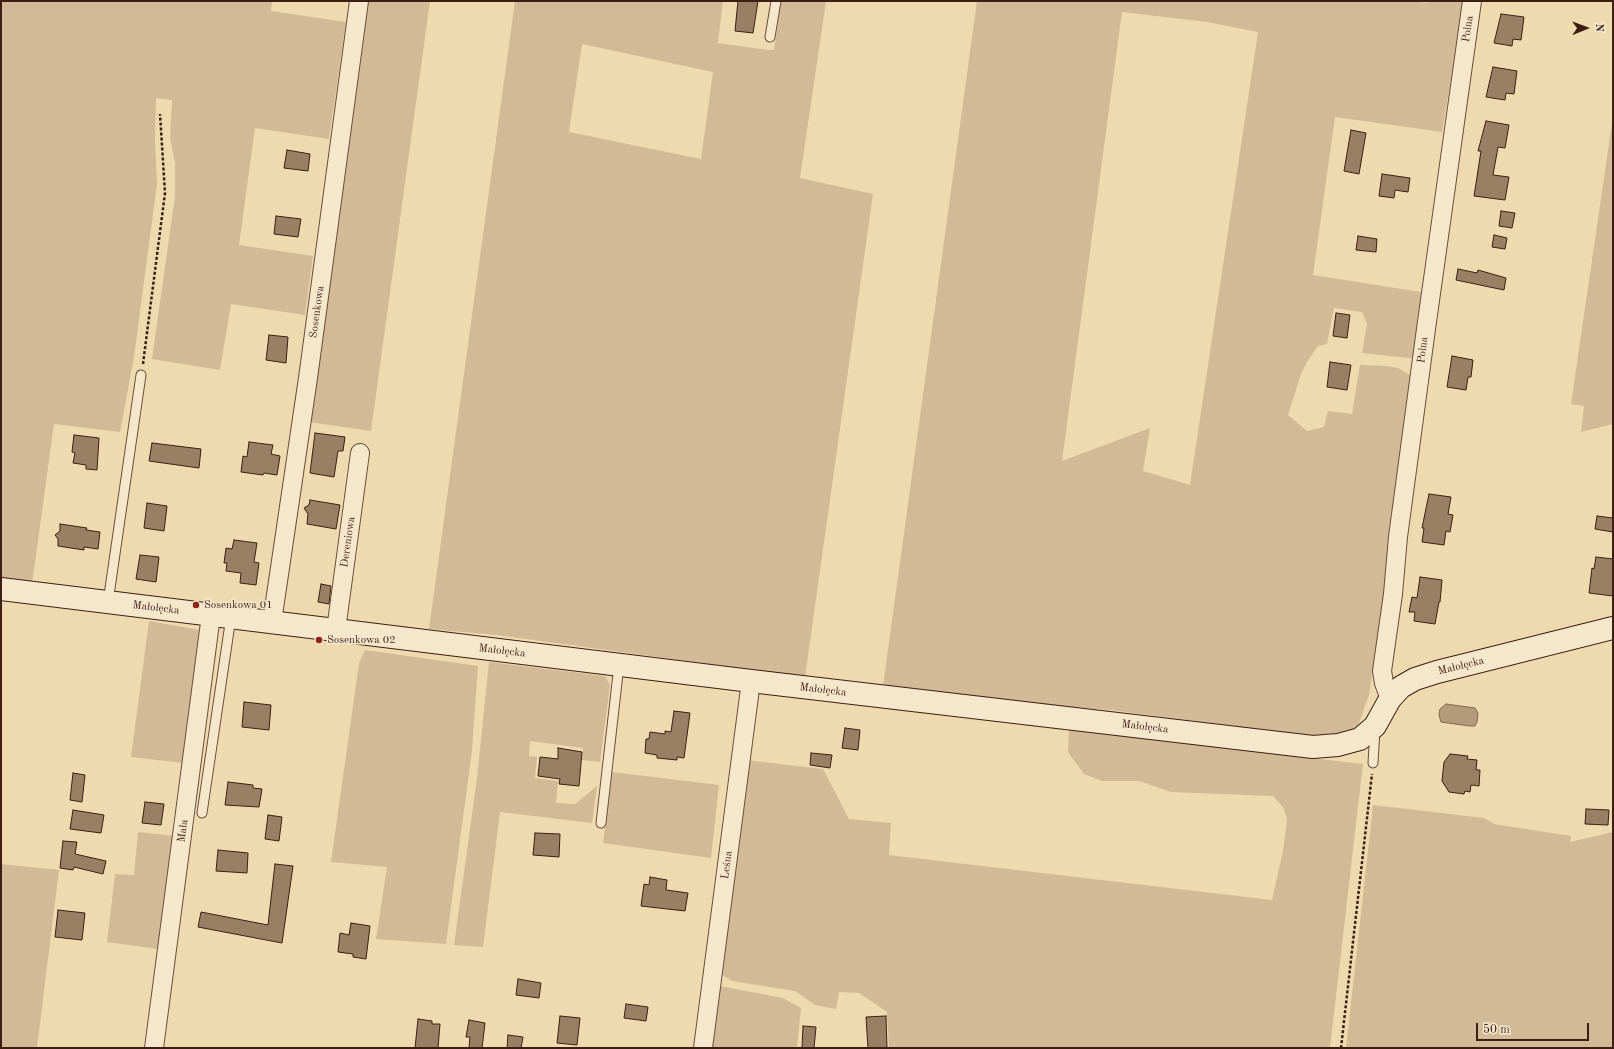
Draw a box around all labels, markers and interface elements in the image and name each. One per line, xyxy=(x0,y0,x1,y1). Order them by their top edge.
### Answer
north arrow xyxy=(1566,8,1606,48)
street label: Polna xyxy=(1460,15,1476,43)
text: N xyxy=(1593,23,1604,32)
street label: Sosenkowa xyxy=(307,285,327,339)
street label: Polna xyxy=(1415,336,1431,364)
street label: Dereniowa xyxy=(338,516,358,568)
place label: Sosenkowa 01 xyxy=(204,598,273,612)
street label: Małołęcka xyxy=(132,599,180,617)
marker: Sosenkowa 01 xyxy=(191,600,201,610)
place label: Sosenkowa 02 xyxy=(327,633,396,647)
marker: Sosenkowa 02 xyxy=(314,635,324,645)
street label: Małołęcka xyxy=(478,642,526,660)
street label: Małołęcka xyxy=(1437,654,1485,678)
street label: Małołęcka xyxy=(799,681,847,699)
street label: Małołęcka xyxy=(1121,718,1169,736)
street label: Mała xyxy=(175,819,191,843)
street label: Leśna xyxy=(719,850,735,880)
scale bar xyxy=(1478,1015,1591,1041)
text: 50 m xyxy=(1483,1024,1510,1036)

